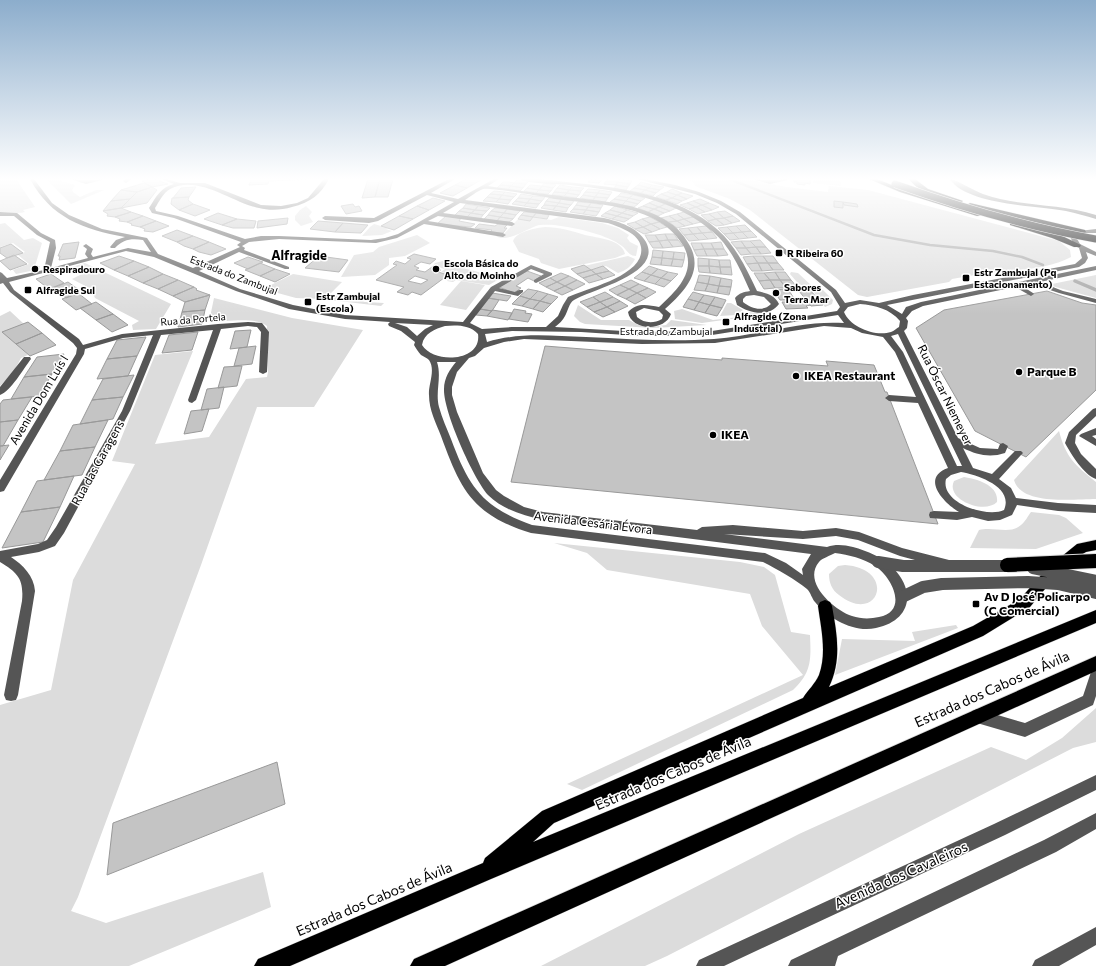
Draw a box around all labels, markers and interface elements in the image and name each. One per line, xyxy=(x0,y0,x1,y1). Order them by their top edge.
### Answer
district label: Alfragide xyxy=(271,247,327,263)
place label: R Ribeira 60 xyxy=(787,247,844,259)
marker: R Ribeira 60 xyxy=(774,248,784,258)
street label: Estrada do Zambujal xyxy=(189,253,279,297)
place label: Escola Básica do Alto do Moinho xyxy=(444,257,518,281)
place label: Respiradouro xyxy=(43,263,105,275)
marker: Respiradouro xyxy=(30,264,40,274)
marker: Escola Básica do Alto do Moinho xyxy=(431,264,441,274)
place label: Estr Zambujal (Pq Estacionamento) xyxy=(974,266,1056,290)
marker: Estr Zambujal (Pq Estacionamento) xyxy=(961,273,971,283)
place label: Sabores Terra Mar xyxy=(784,281,829,305)
place label: Alfragide Sul xyxy=(36,284,95,296)
marker: Alfragide Sul xyxy=(23,285,33,295)
marker: Sabores Terra Mar xyxy=(771,288,781,298)
place label: Estr Zambujal (Escola) xyxy=(316,290,380,314)
marker: Estr Zambujal (Escola) xyxy=(303,297,313,307)
street label: Rua da Portela xyxy=(160,310,226,328)
place label: Alfragide (Zona Industrial) xyxy=(734,310,807,334)
marker: Alfragide (Zona Industrial) xyxy=(721,317,731,327)
street label: Estrada do Zambujal xyxy=(620,325,712,337)
street label: Rua Óscar Niemeyer xyxy=(915,342,976,447)
street label: Avenida Dom Luís I xyxy=(6,352,70,447)
place label: Parque B xyxy=(1027,364,1076,378)
marker: Parque B xyxy=(1014,367,1024,377)
place label: IKEA Restaurant xyxy=(804,368,895,382)
marker: IKEA Restaurant xyxy=(791,371,801,381)
street label: Rua das Garagens xyxy=(68,417,126,508)
place label: IKEA xyxy=(721,427,749,441)
marker: IKEA xyxy=(708,430,718,440)
street label: Avenida Cesária Évora xyxy=(533,508,653,536)
place label: Av D José Policarpo (C Comercial) xyxy=(984,589,1090,617)
marker: Av D José Policarpo (C Comercial) xyxy=(971,599,981,609)
street label: Estrada dos Cabos de Ávila xyxy=(912,647,1072,730)
street label: Estrada dos Cabos de Ávila xyxy=(592,732,753,813)
street label: Avenida dos Cavaleiros xyxy=(832,837,970,912)
street label: Estrada dos Cabos de Ávila xyxy=(293,858,454,939)

